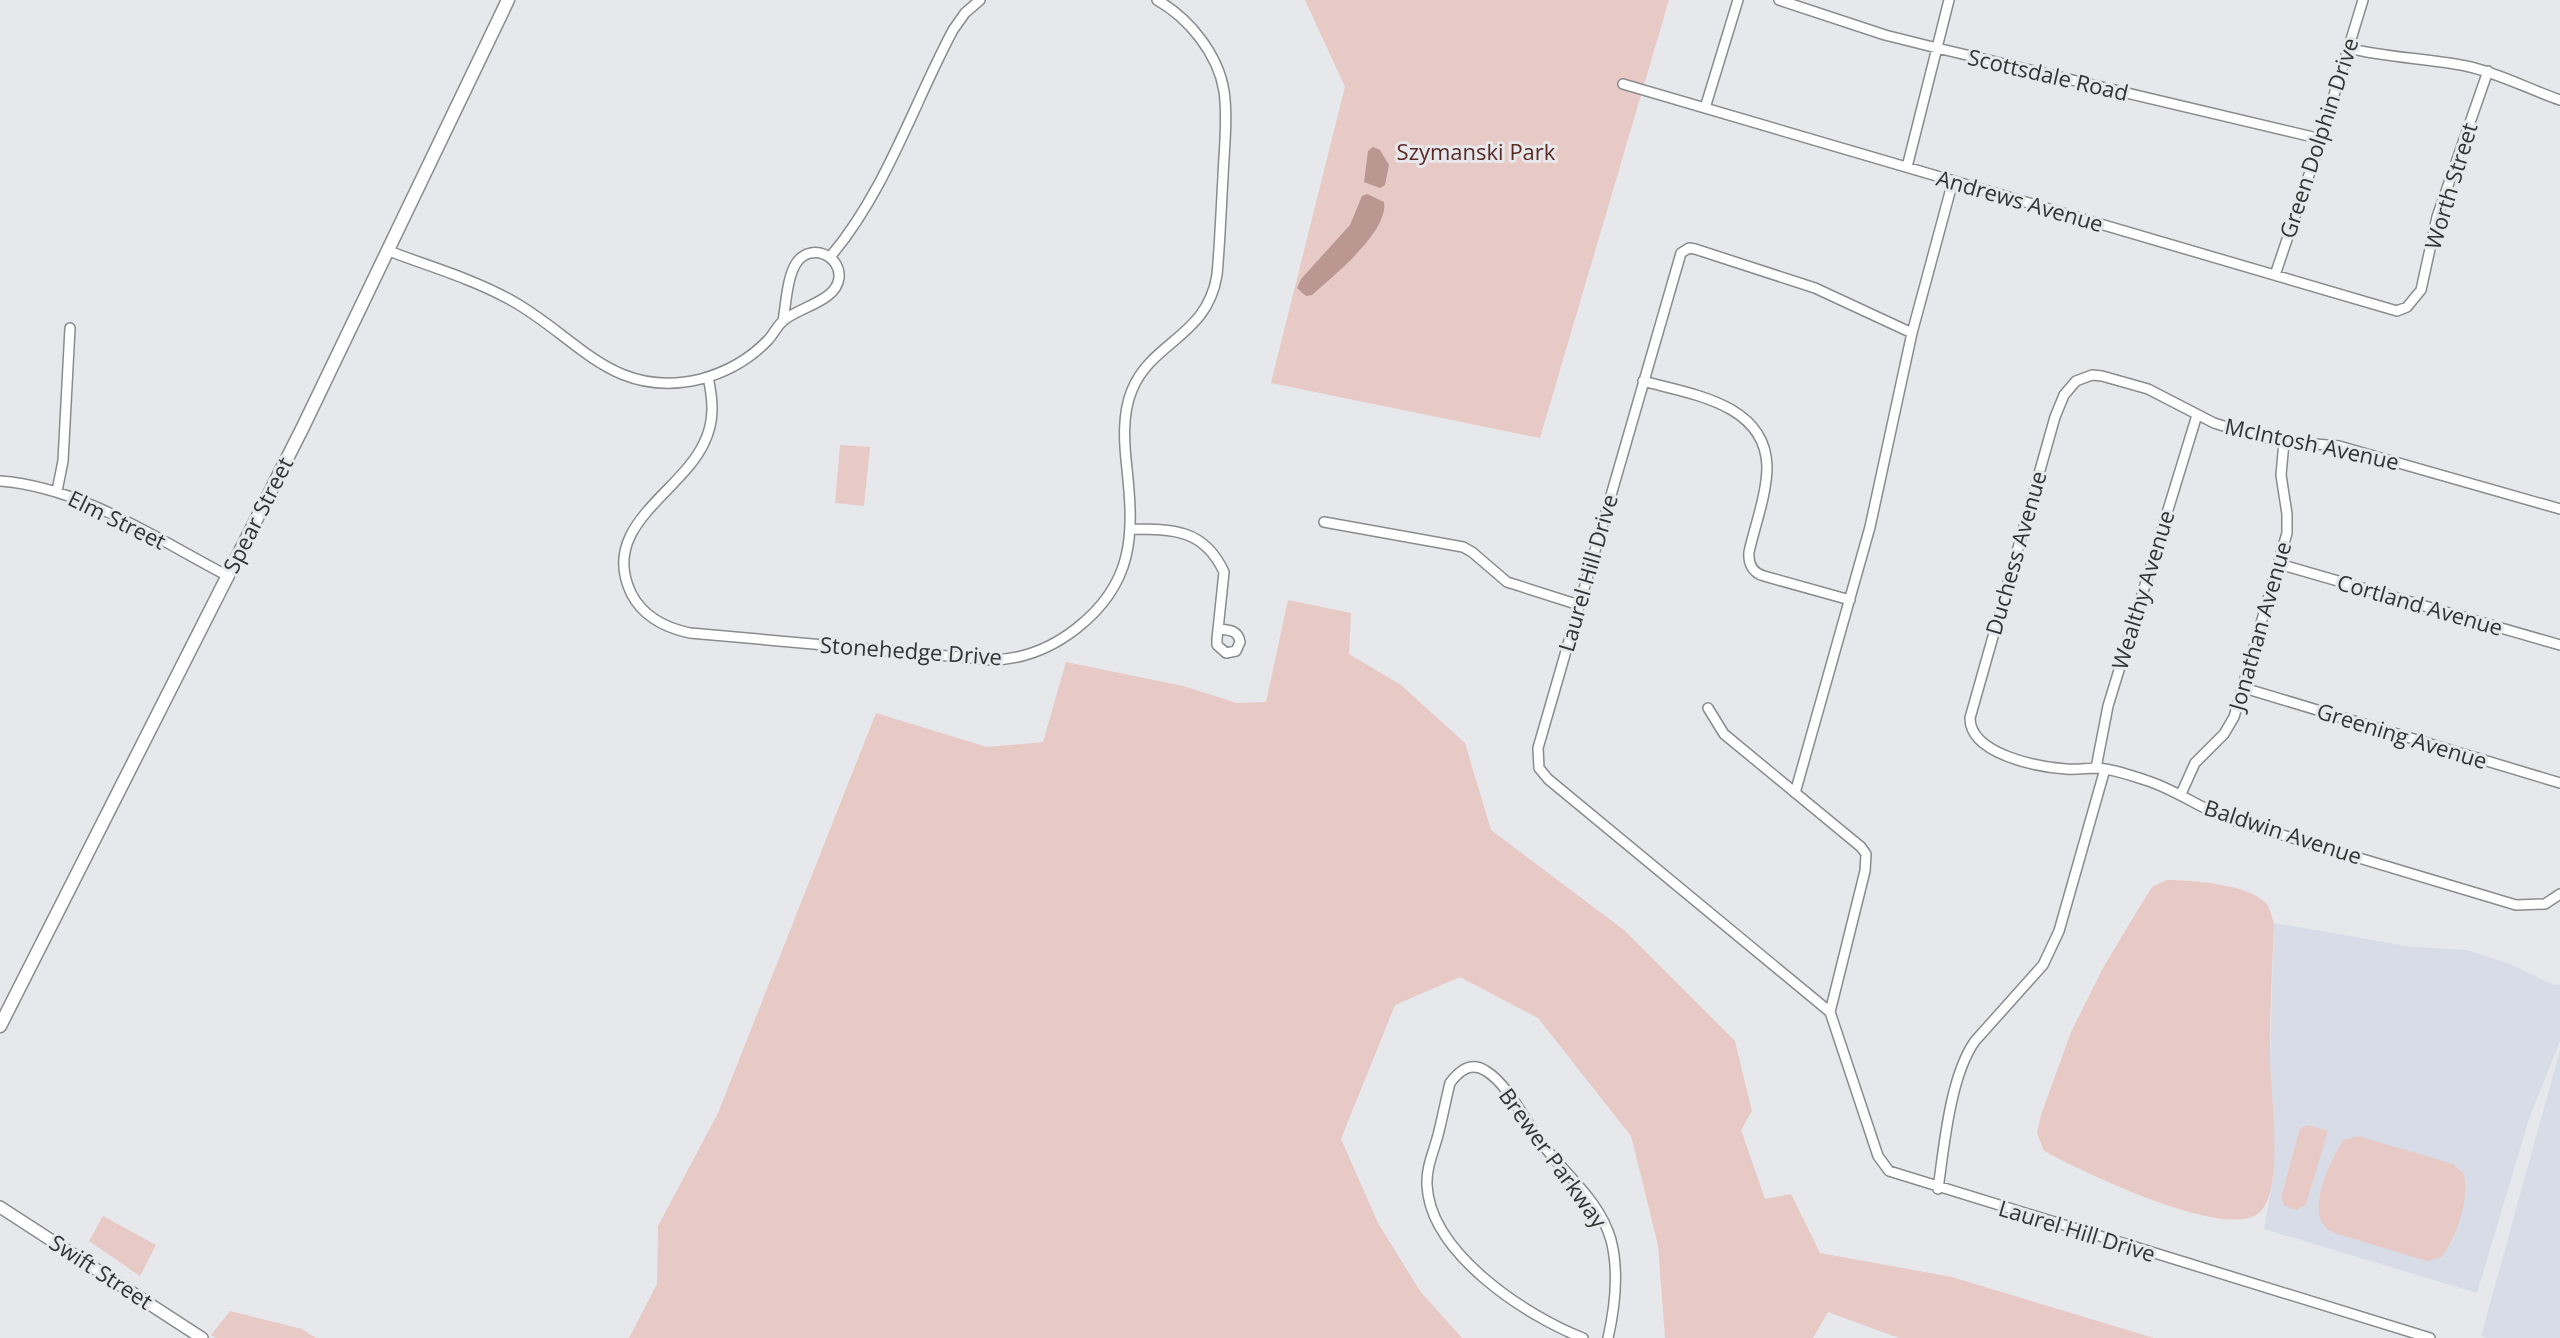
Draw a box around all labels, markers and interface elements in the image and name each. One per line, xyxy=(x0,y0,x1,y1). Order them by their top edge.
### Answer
street label: Green Dolphin Drive xyxy=(2271,34,2365,242)
street label: Scottsdale Road xyxy=(1965,41,2131,107)
street label: Worth Street xyxy=(2417,119,2484,253)
park label: Szymanski Park xyxy=(1397,136,1556,166)
street label: Andrews Avenue xyxy=(1933,162,2107,238)
street label: McIntosh Avenue xyxy=(2222,410,2402,476)
street label: Spear Street xyxy=(215,451,299,578)
street label: Duchess Avenue xyxy=(1977,467,2053,638)
street label: Elm Street xyxy=(64,483,171,556)
street label: Laurel Hill Drive xyxy=(1550,491,1624,655)
street label: Wealthy Avenue xyxy=(2104,506,2181,673)
street label: Jonathan Avenue xyxy=(2220,538,2297,716)
street label: Cortland Avenue xyxy=(2334,566,2507,642)
street label: Stonehedge Drive xyxy=(819,629,1003,671)
street label: Greening Avenue xyxy=(2314,695,2491,775)
street label: Baldwin Avenue xyxy=(2201,791,2366,871)
street label: Brewer Parkway xyxy=(1493,1081,1615,1234)
street label: Laurel Hill Drive xyxy=(1995,1192,2159,1268)
street label: Swift Street xyxy=(44,1227,159,1316)

